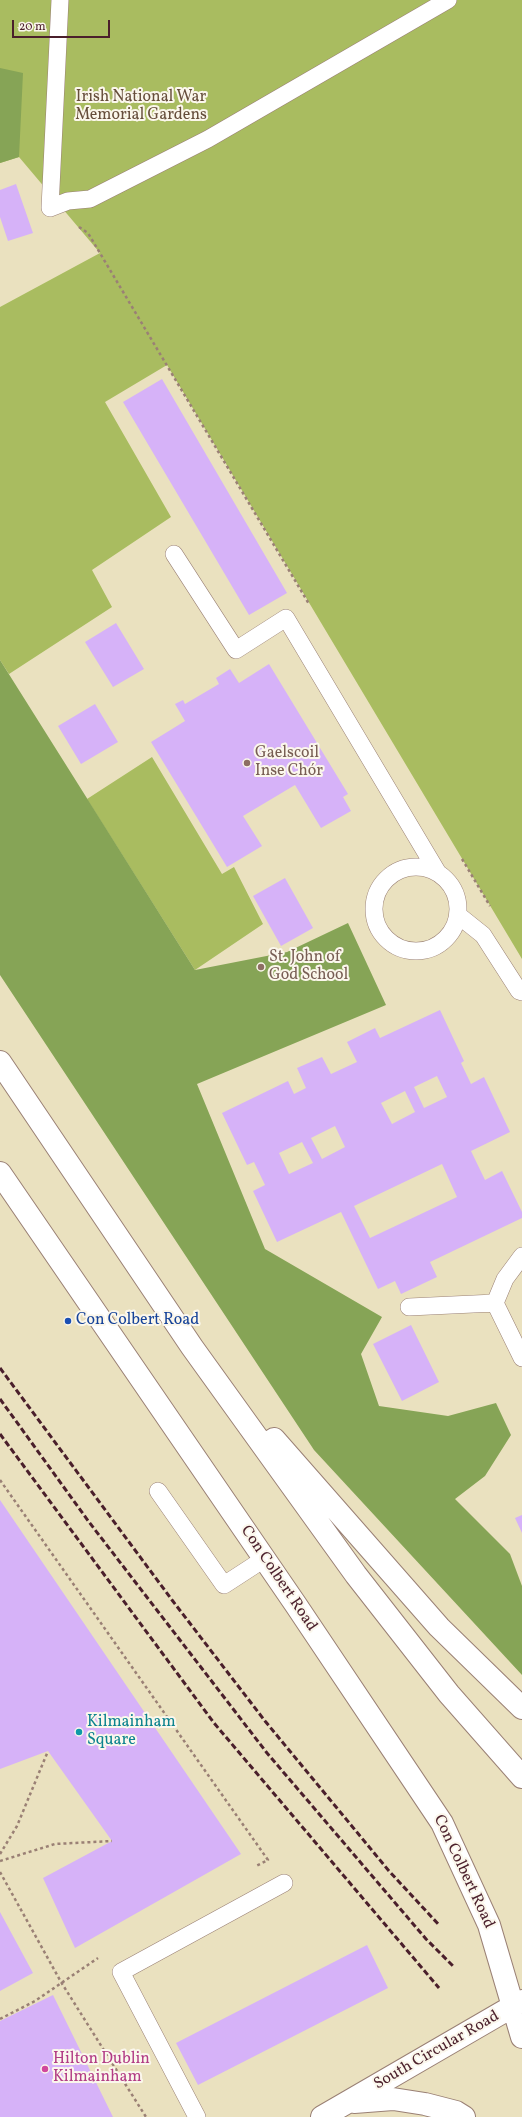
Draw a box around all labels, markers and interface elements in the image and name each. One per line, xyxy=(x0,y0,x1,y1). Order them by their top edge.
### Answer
scale bar xyxy=(14,12,112,38)
text: 20 m xyxy=(19,19,46,35)
park label: Irish National War Memorial Gardens xyxy=(75,88,207,126)
place label: Gaelscoil Inse Chór xyxy=(255,744,323,782)
marker: Gaelscoil Inse Chór xyxy=(242,758,252,768)
place label: St. John of God School xyxy=(269,948,348,986)
marker: St. John of God School xyxy=(256,962,266,972)
place label: Con Colbert Road xyxy=(76,1311,199,1331)
marker: Con Colbert Road xyxy=(63,1316,73,1326)
street label: Con Colbert Road xyxy=(236,1523,320,1635)
place label: Kilmainham Square xyxy=(87,1713,176,1751)
marker: Kilmainham Square xyxy=(74,1727,84,1737)
street label: Con Colbert Road xyxy=(428,1812,498,1932)
street label: South Circular Road xyxy=(371,2007,503,2095)
place label: Hilton Dublin Kilmainham xyxy=(53,2050,150,2088)
marker: Hilton Dublin Kilmainham xyxy=(40,2064,50,2074)

